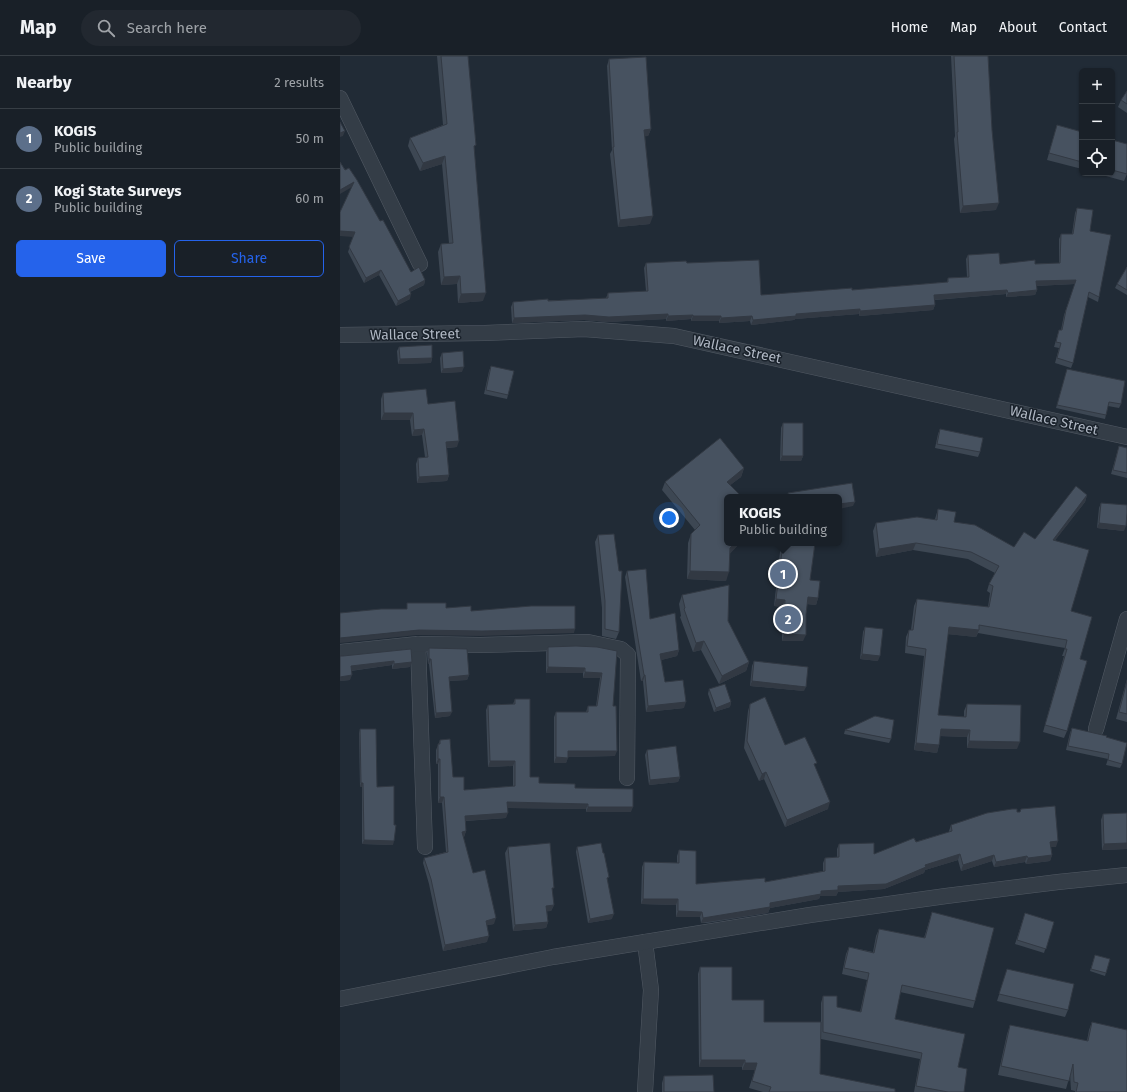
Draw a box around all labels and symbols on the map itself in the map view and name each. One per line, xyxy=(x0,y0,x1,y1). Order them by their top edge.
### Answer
street label: Wallace Street xyxy=(370,325,461,344)
street label: Wallace Street xyxy=(691,332,784,367)
street label: Wallace Street xyxy=(1008,402,1101,439)
your location xyxy=(659,508,679,528)
pin: 1 xyxy=(770,559,796,589)
pin: 2 xyxy=(775,604,801,634)

